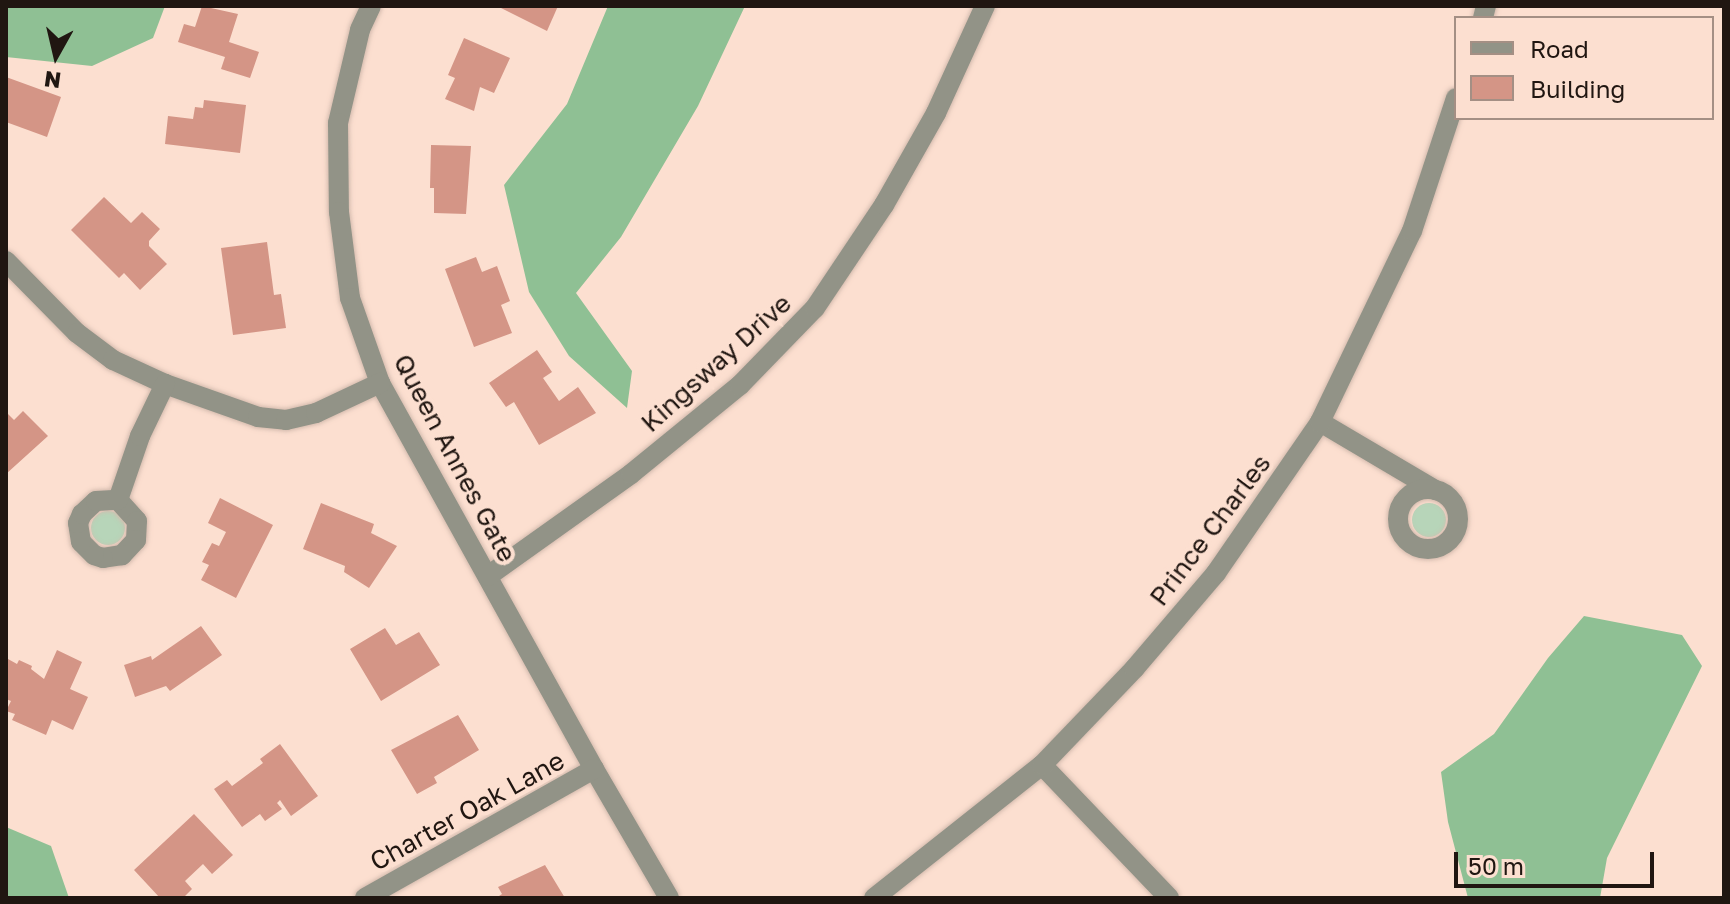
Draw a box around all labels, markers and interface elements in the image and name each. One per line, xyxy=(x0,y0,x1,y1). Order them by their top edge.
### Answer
north arrow xyxy=(16,16,96,96)
legend xyxy=(1454,16,1714,120)
text: Road xyxy=(1530,34,1589,63)
text: N xyxy=(42,66,63,95)
text: Building xyxy=(1530,74,1625,103)
street label: Kingsway Drive xyxy=(635,288,797,438)
street label: Queen Annes Gate xyxy=(387,349,523,567)
street label: Prince Charles xyxy=(1143,448,1277,612)
street label: Charter Oak Lane xyxy=(364,745,570,877)
scale bar xyxy=(1458,836,1658,886)
text: 50 m xyxy=(1468,851,1524,880)

